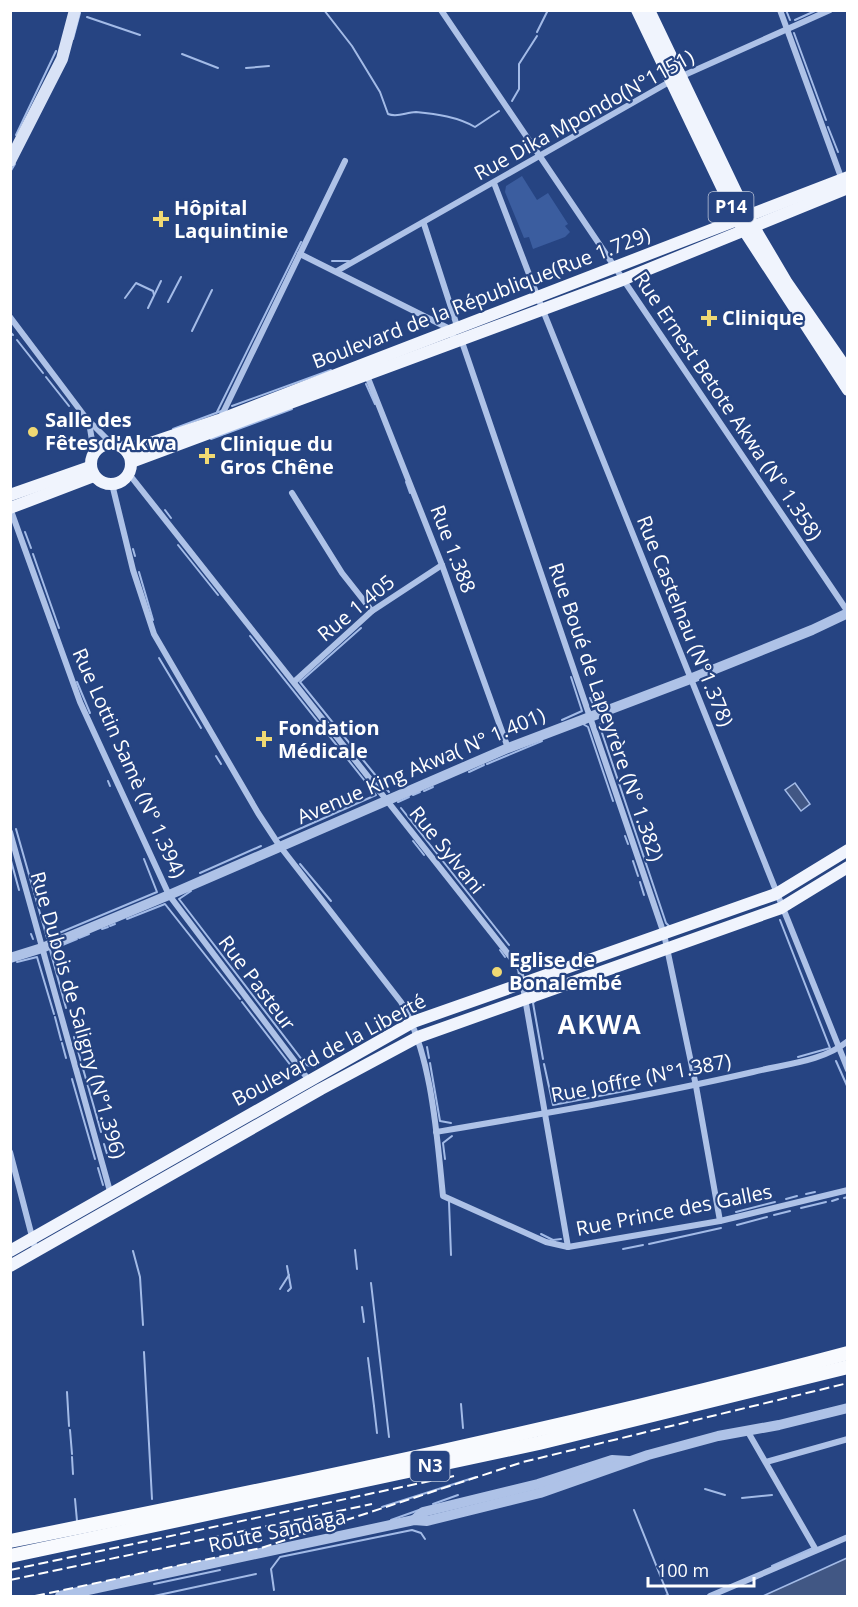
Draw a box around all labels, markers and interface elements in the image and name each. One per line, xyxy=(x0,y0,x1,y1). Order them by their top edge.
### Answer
street label: Rue Dika Mpondo(N°1151) xyxy=(469,43,699,186)
road number: P14 xyxy=(708,192,754,222)
place label: Hôpital Laquintinie xyxy=(174,194,288,244)
marker: Hôpital Laquintinie xyxy=(152,210,170,228)
street label: Boulevard de la République(Rue 1.729) xyxy=(308,220,654,375)
street label: Rue Ernest Betote Akwa (N° 1.358) xyxy=(628,266,829,546)
place label: Clinique xyxy=(722,304,804,331)
marker: Clinique xyxy=(700,309,718,327)
place label: Salle des Fêtes d'Akwa xyxy=(45,406,177,456)
marker: Salle des Fêtes d'Akwa xyxy=(26,425,40,439)
place label: Clinique du Gros Chêne xyxy=(220,430,334,480)
marker: Clinique du Gros Chêne xyxy=(198,447,216,465)
street label: Rue 1.388 xyxy=(424,501,483,597)
street label: Rue Castelnau (N°1.378) xyxy=(631,511,740,730)
street label: Rue Boué de Lapeyrère (N° 1.382) xyxy=(543,559,670,865)
street label: Rue 1.405 xyxy=(311,568,400,647)
street label: Rue Lottin Samè (N° 1.394) xyxy=(67,644,192,882)
street label: Avenue King Akwa( N° 1.401) xyxy=(293,701,549,830)
place label: Fondation Médicale xyxy=(278,714,380,764)
marker: Fondation Médicale xyxy=(255,730,273,748)
street label: Rue Sylvani xyxy=(404,800,491,899)
street label: Rue Dubois de Saligny (N°1.396) xyxy=(25,868,132,1162)
street label: Rue Pasteur xyxy=(213,930,302,1036)
place label: Eglise de Bonalembé xyxy=(509,946,622,996)
marker: Eglise de Bonalembé xyxy=(490,965,504,979)
street label: Boulevard de la Liberté xyxy=(227,987,430,1112)
district label: AKWA xyxy=(558,1006,642,1042)
street label: Rue Joffre (N°1.387) xyxy=(549,1047,733,1108)
street label: Rue Prince des Galles xyxy=(574,1177,774,1242)
road number: N3 xyxy=(410,1451,450,1481)
street label: Route Sandaga xyxy=(206,1503,348,1558)
scale bar xyxy=(648,1550,754,1588)
text: 100 m xyxy=(657,1558,709,1582)

